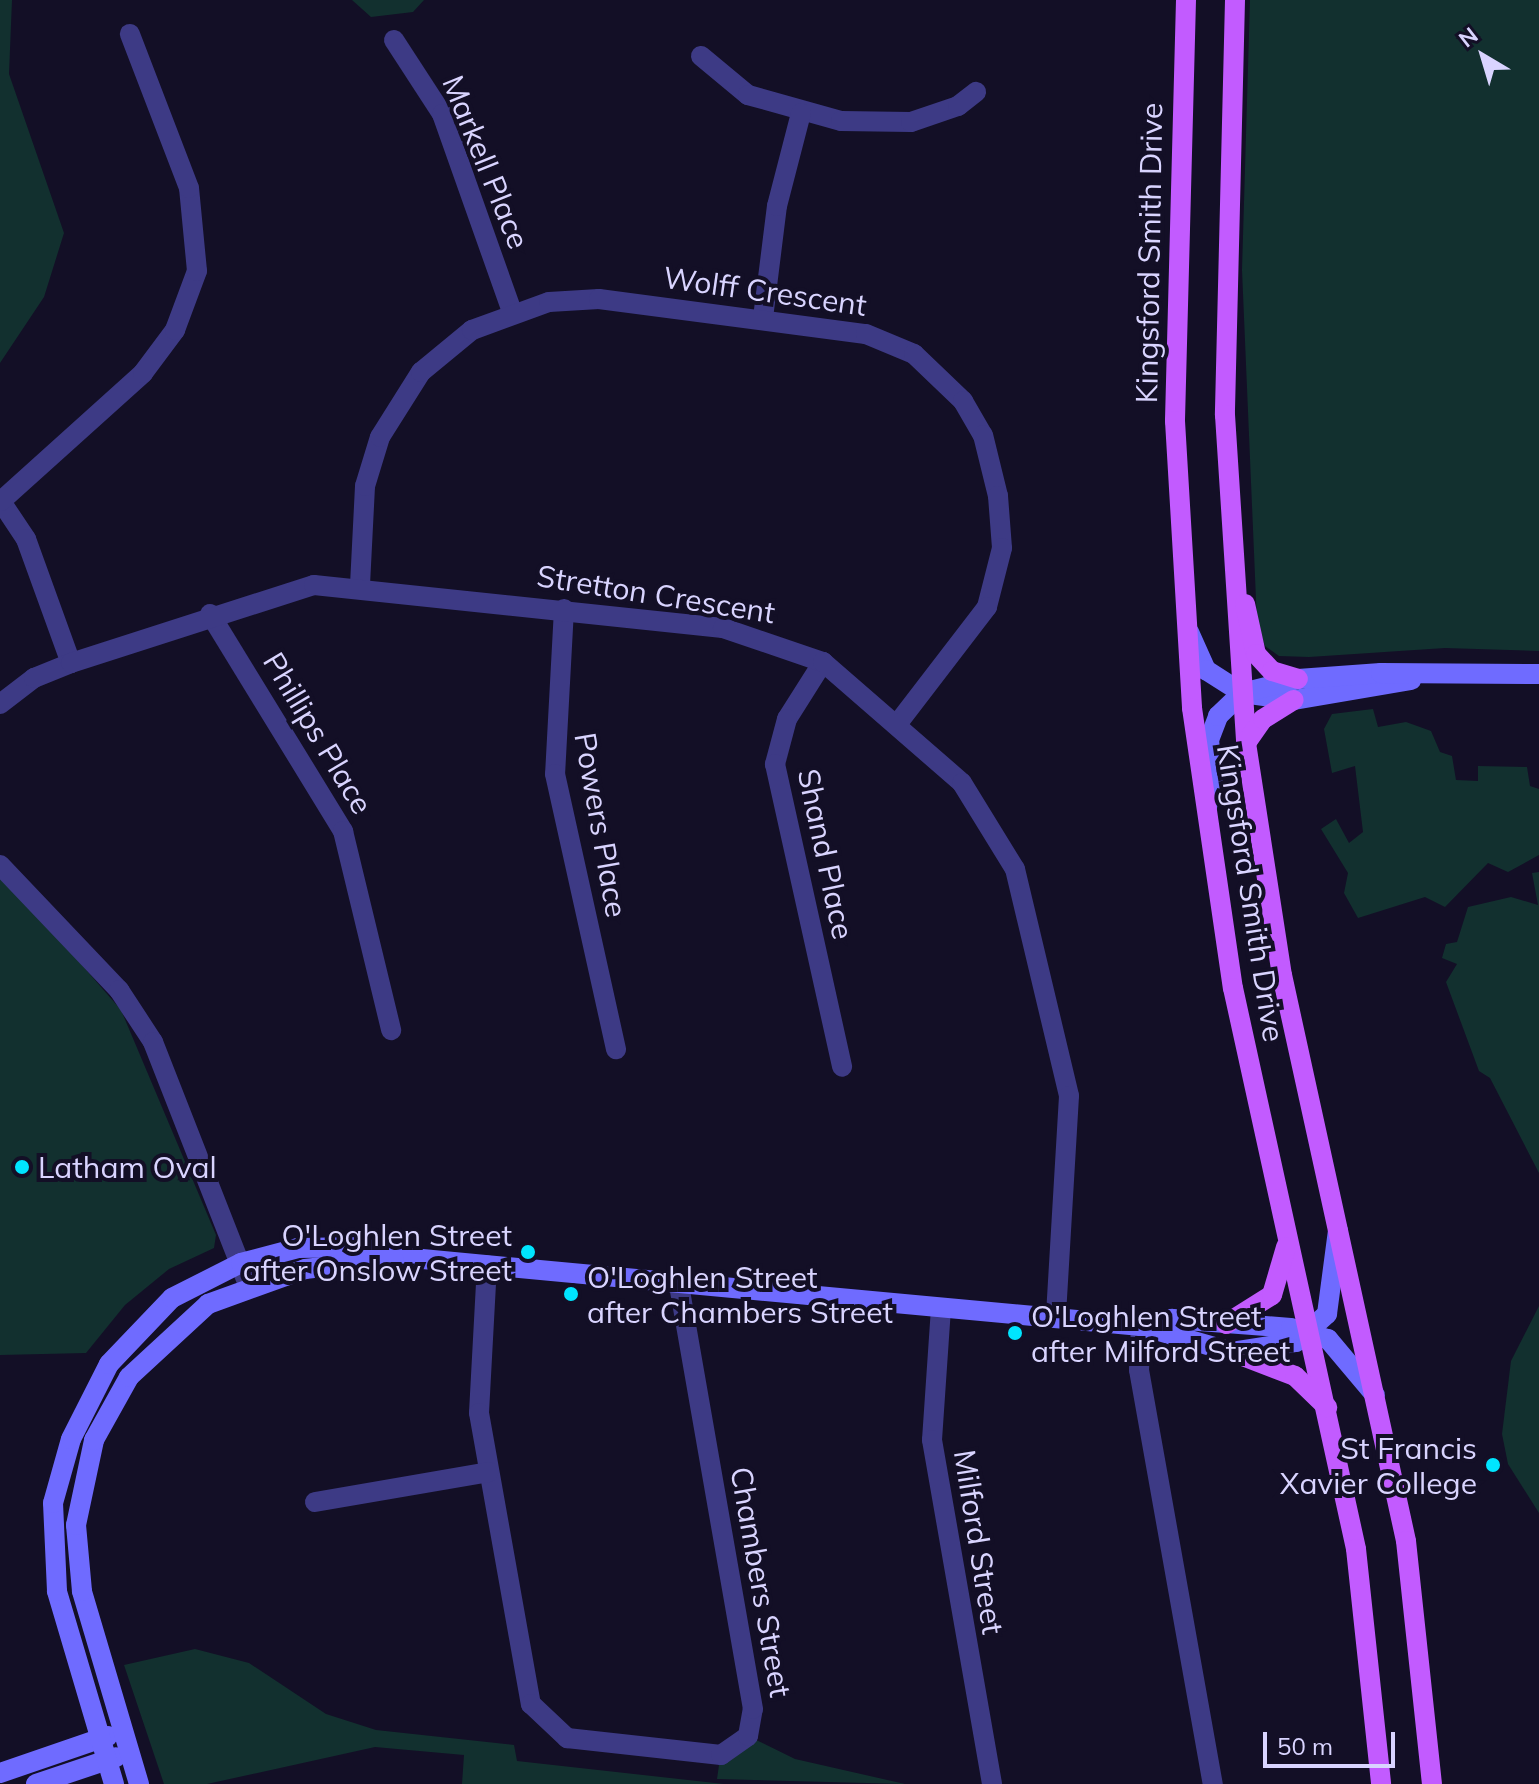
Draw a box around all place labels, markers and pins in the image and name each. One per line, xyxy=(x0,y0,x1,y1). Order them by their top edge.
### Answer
place label: Latham Oval xyxy=(38,1149,217,1185)
marker: Latham Oval xyxy=(13,1158,31,1176)
place label: O'Loghlen Street after Onslow Street xyxy=(243,1217,512,1288)
marker: O'Loghlen Street after Onslow Street xyxy=(519,1243,537,1261)
place label: O'Loghlen Street after Chambers Street xyxy=(587,1259,893,1330)
marker: O'Loghlen Street after Chambers Street xyxy=(562,1285,580,1303)
place label: O'Loghlen Street after Milford Street xyxy=(1031,1298,1290,1368)
marker: O'Loghlen Street after Milford Street xyxy=(1006,1324,1024,1342)
place label: St Francis Xavier College xyxy=(1280,1430,1477,1500)
marker: St Francis Xavier College xyxy=(1484,1456,1502,1474)

